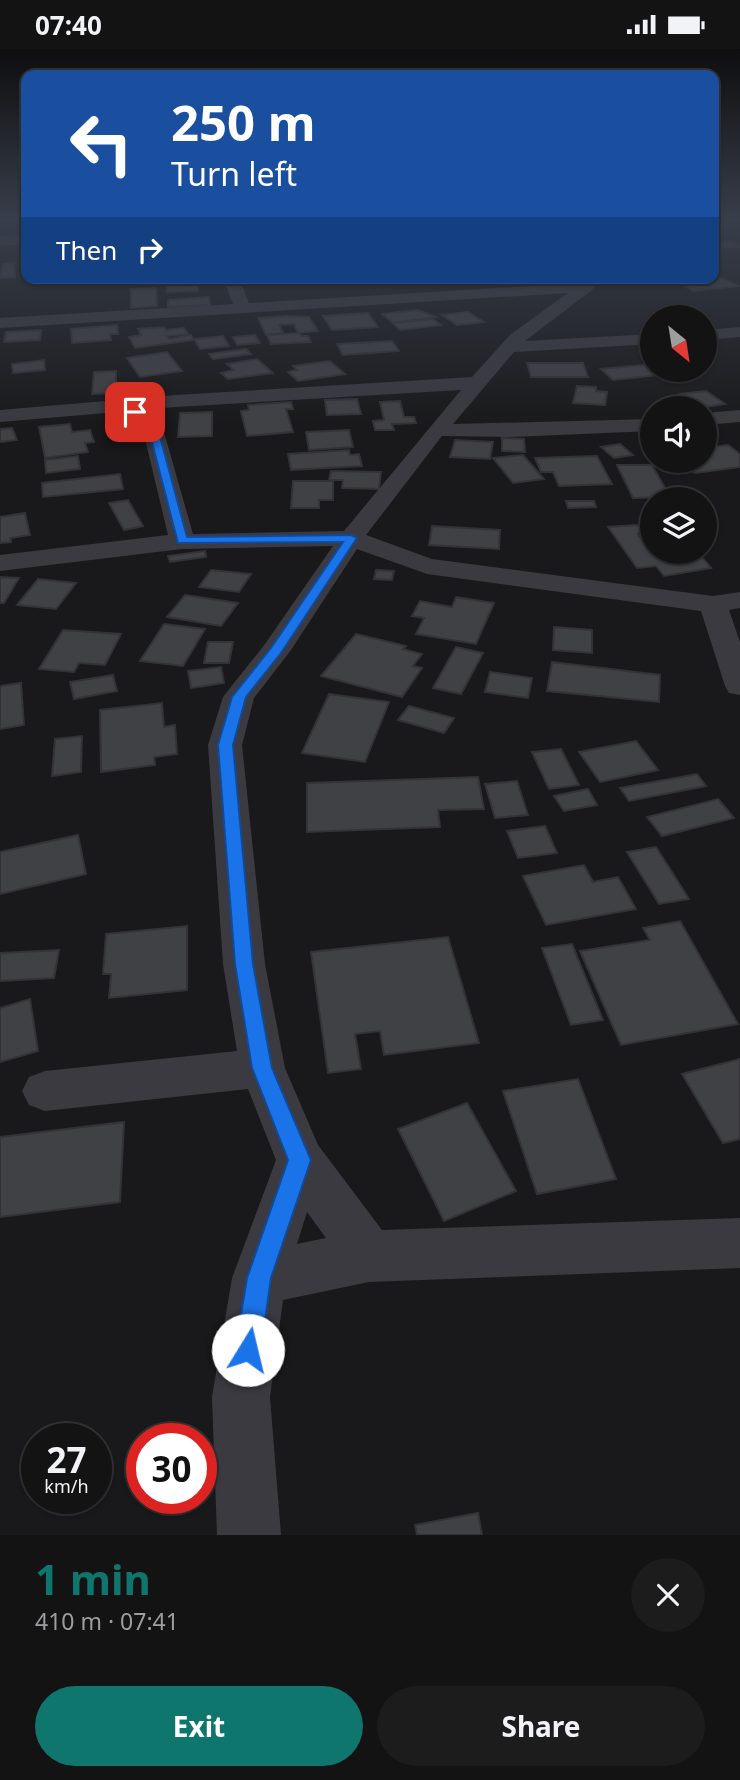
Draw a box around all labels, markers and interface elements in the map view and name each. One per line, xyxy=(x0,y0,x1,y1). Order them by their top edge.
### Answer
text: 07:40 xyxy=(35,7,102,43)
text: 250 m xyxy=(171,89,316,155)
icon: left xyxy=(56,98,147,189)
text: Turn left xyxy=(171,152,297,195)
icon: right xyxy=(131,231,169,269)
text: Then xyxy=(56,232,117,268)
north arrow xyxy=(640,305,718,381)
map controls xyxy=(640,305,717,564)
pin xyxy=(105,382,165,442)
icon: arrive xyxy=(116,393,154,431)
button: sound xyxy=(640,396,717,473)
button: layers xyxy=(640,487,717,564)
position arrow xyxy=(211,1313,285,1387)
speed limit sign: 30 xyxy=(126,1423,217,1514)
text: 27 xyxy=(46,1436,87,1483)
text: km/h xyxy=(44,1474,89,1498)
text: 1 min xyxy=(35,1550,151,1607)
button: close xyxy=(631,1558,705,1632)
text: 410 m · 07:41 xyxy=(35,1605,179,1637)
button: Exit xyxy=(35,1686,363,1766)
button: Share xyxy=(377,1686,705,1766)

